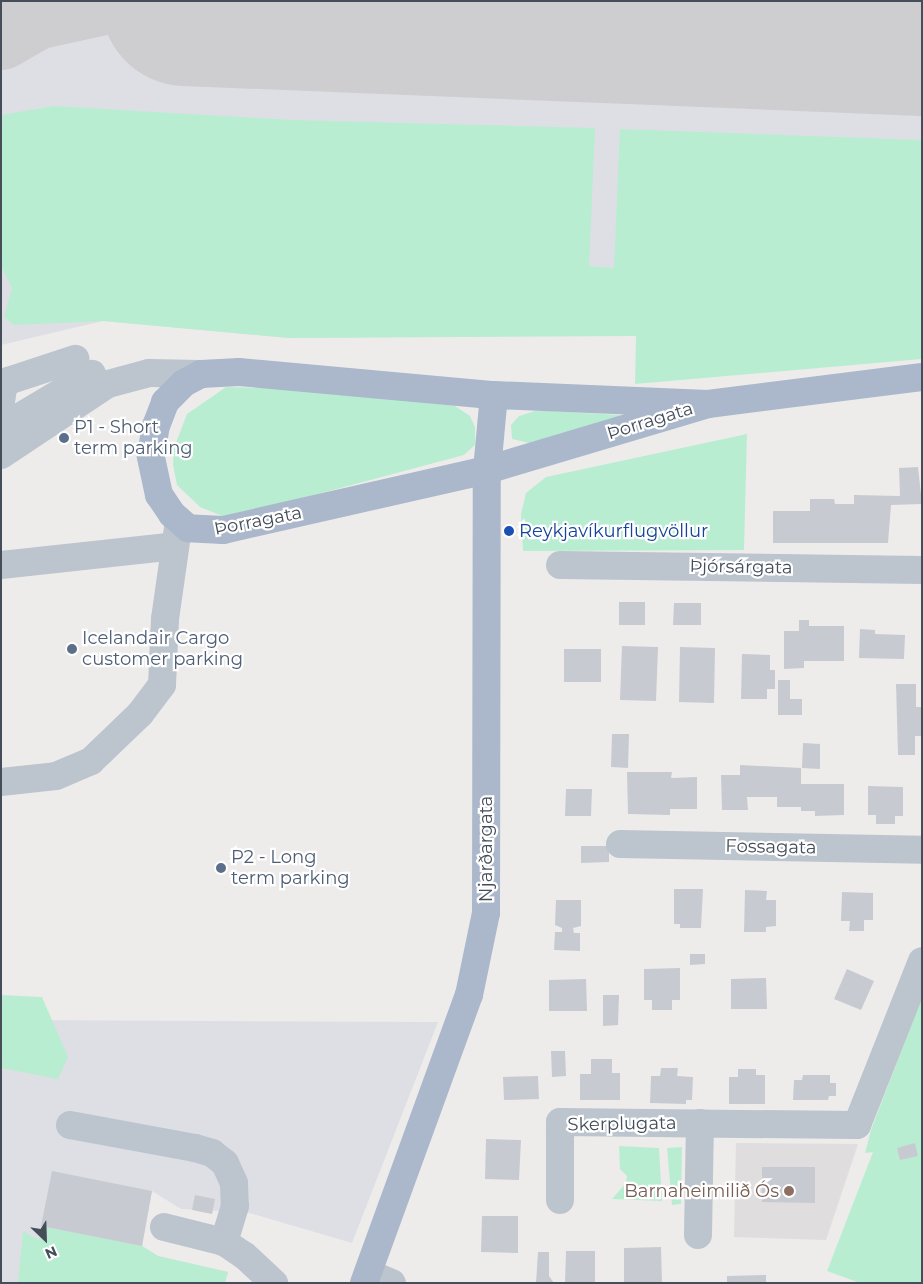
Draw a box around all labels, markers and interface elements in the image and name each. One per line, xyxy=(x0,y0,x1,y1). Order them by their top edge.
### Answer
street label: Þorragata xyxy=(604,398,696,444)
place label: P1 - Short term parking xyxy=(74,417,193,459)
marker: P1 - Short term parking xyxy=(58,432,70,444)
street label: Þorragata xyxy=(212,502,304,540)
place label: Reykjavíkurflugvöllur xyxy=(519,520,708,542)
marker: Reykjavíkurflugvöllur xyxy=(503,525,515,537)
street label: Þjórsárgata xyxy=(689,555,793,579)
place label: Icelandair Cargo customer parking xyxy=(82,628,243,670)
marker: Icelandair Cargo customer parking xyxy=(66,643,78,655)
street label: Njarðargata xyxy=(475,796,497,902)
street label: Fossagata xyxy=(725,835,817,859)
place label: P2 - Long term parking xyxy=(231,847,350,890)
marker: P2 - Long term parking xyxy=(215,862,227,874)
street label: Skerplugata xyxy=(567,1112,677,1136)
place label: Barnaheimilið Ós xyxy=(624,1180,779,1202)
marker: Barnaheimilið Ós xyxy=(783,1185,795,1197)
north arrow xyxy=(20,1214,70,1264)
text: N xyxy=(42,1242,60,1263)

